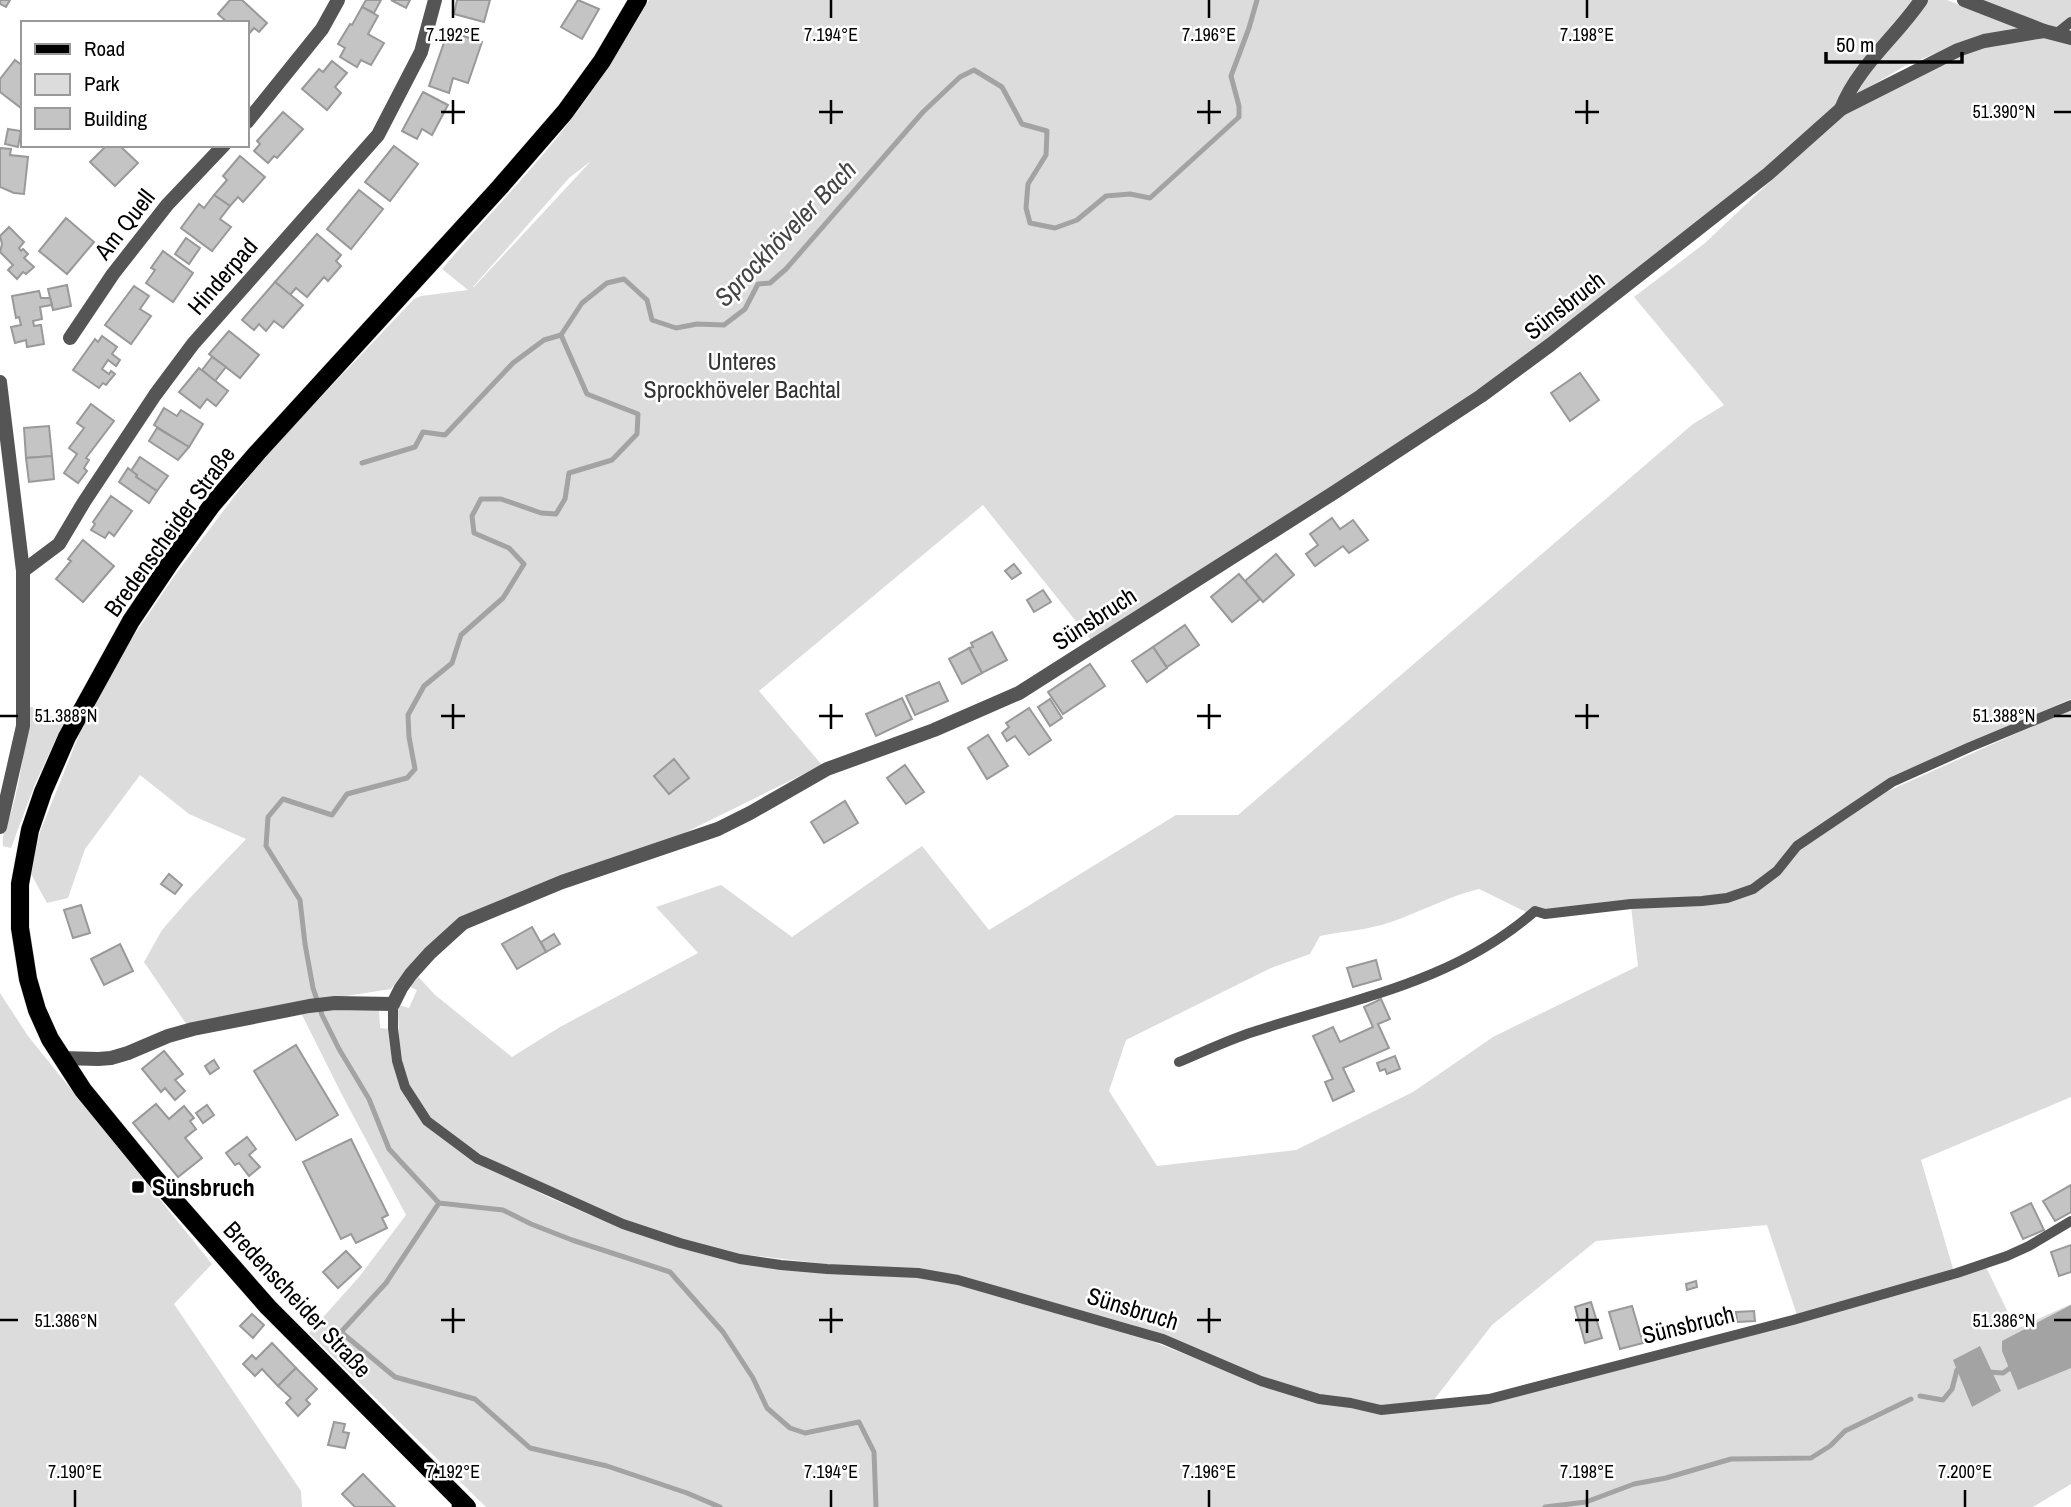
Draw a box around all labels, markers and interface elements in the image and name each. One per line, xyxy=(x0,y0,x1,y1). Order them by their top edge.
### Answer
legend xyxy=(21,21,248,147)
scale bar xyxy=(1826,21,1962,65)
text: 7.192°E xyxy=(426,22,480,47)
text: 7.194°E xyxy=(804,22,858,47)
text: 7.196°E xyxy=(1182,22,1236,47)
text: 7.198°E xyxy=(1560,22,1614,47)
text: 50 m xyxy=(1836,30,1874,59)
text: Road xyxy=(84,34,125,63)
text: Park xyxy=(84,69,120,98)
text: 51.390°N xyxy=(1973,99,2036,124)
text: Building xyxy=(84,104,148,133)
water label: Sprockhöveler Bach xyxy=(706,152,864,314)
street label: Am Quell xyxy=(86,182,162,267)
street label: Hinderpad xyxy=(180,231,264,321)
street label: Sünsbruch xyxy=(1517,263,1611,347)
park label: Unteres Sprockhöveler Bachtal xyxy=(644,345,840,405)
street label: Bredenscheider Straße xyxy=(96,439,242,623)
street label: Sünsbruch xyxy=(1046,579,1142,657)
text: 51.388°N xyxy=(35,703,98,728)
text: 51.388°N xyxy=(1973,703,2036,728)
place label: Sünsbruch xyxy=(152,1171,255,1203)
marker: Sünsbruch xyxy=(130,1179,146,1195)
street label: Bredenscheider Straße xyxy=(217,1214,379,1384)
street label: Sünsbruch xyxy=(1083,1279,1183,1337)
street label: Sünsbruch xyxy=(1638,1297,1738,1351)
text: 51.386°N xyxy=(35,1308,98,1333)
text: 51.386°N xyxy=(1973,1308,2036,1333)
text: 7.190°E xyxy=(48,1459,102,1484)
text: 7.192°E xyxy=(426,1459,480,1484)
text: 7.194°E xyxy=(804,1459,858,1484)
text: 7.196°E xyxy=(1182,1459,1236,1484)
text: 7.198°E xyxy=(1560,1459,1614,1484)
text: 7.200°E xyxy=(1938,1459,1992,1484)

